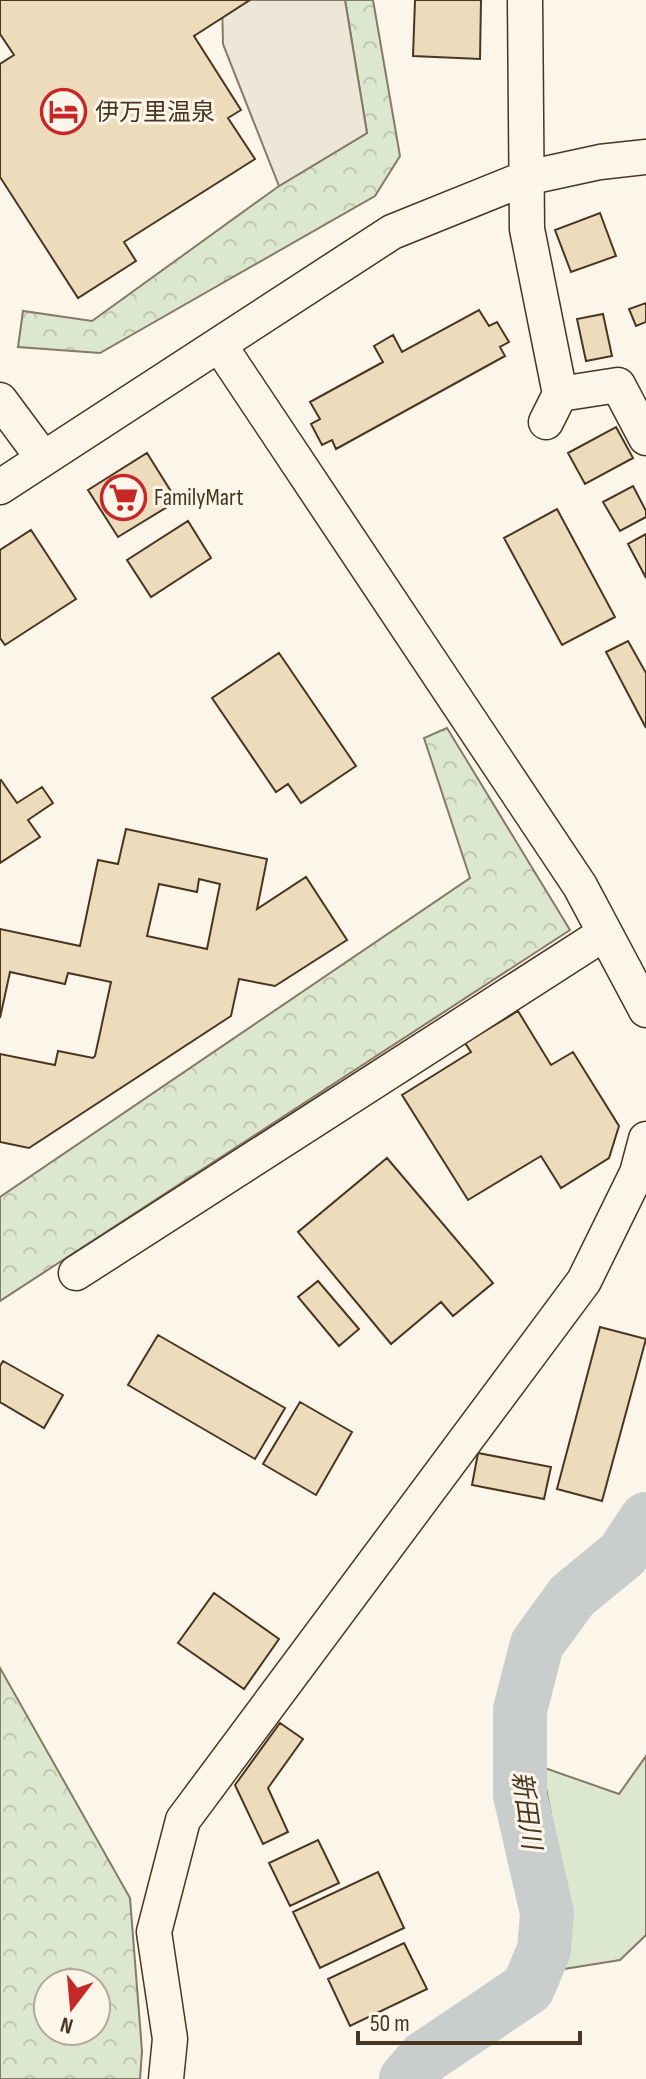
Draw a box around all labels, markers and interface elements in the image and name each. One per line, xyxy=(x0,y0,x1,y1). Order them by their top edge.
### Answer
hotel icon: 伊万里温泉 xyxy=(40,88,88,136)
place label: 伊万里温泉 xyxy=(95,98,215,127)
supermarket icon: FamilyMart xyxy=(99,473,147,521)
place label: FamilyMart xyxy=(154,483,244,512)
water label: 新田川 xyxy=(505,1769,547,1854)
north arrow xyxy=(32,1967,112,2047)
scale bar xyxy=(358,1995,580,2045)
text: 50 m xyxy=(370,2009,410,2038)
text: N xyxy=(58,2010,76,2039)

